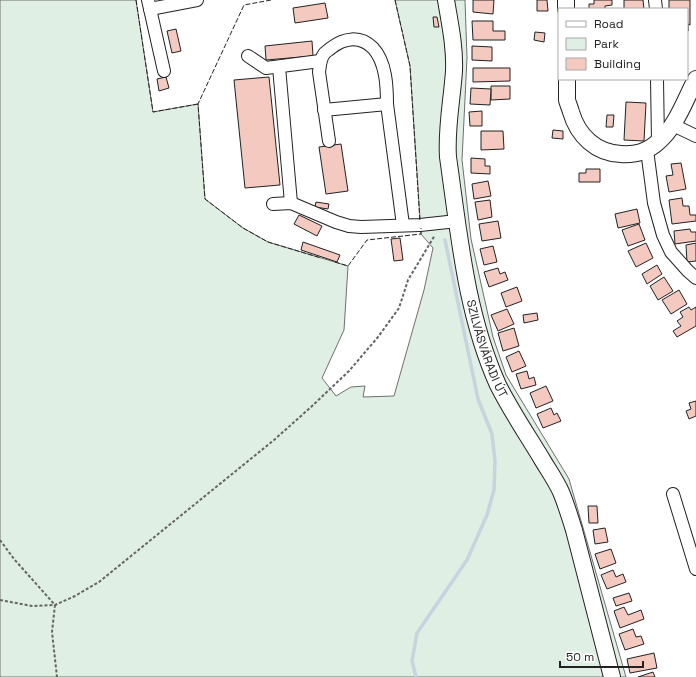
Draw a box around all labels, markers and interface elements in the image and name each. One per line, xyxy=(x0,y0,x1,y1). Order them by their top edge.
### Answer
legend xyxy=(558,8,688,80)
text: Road xyxy=(594,16,623,32)
text: Park xyxy=(594,36,619,52)
text: Building xyxy=(594,56,641,72)
street label: SZILVÁSVÁRADI ÚT xyxy=(463,298,511,401)
scale bar xyxy=(560,643,643,669)
text: 50 m xyxy=(566,649,594,665)

